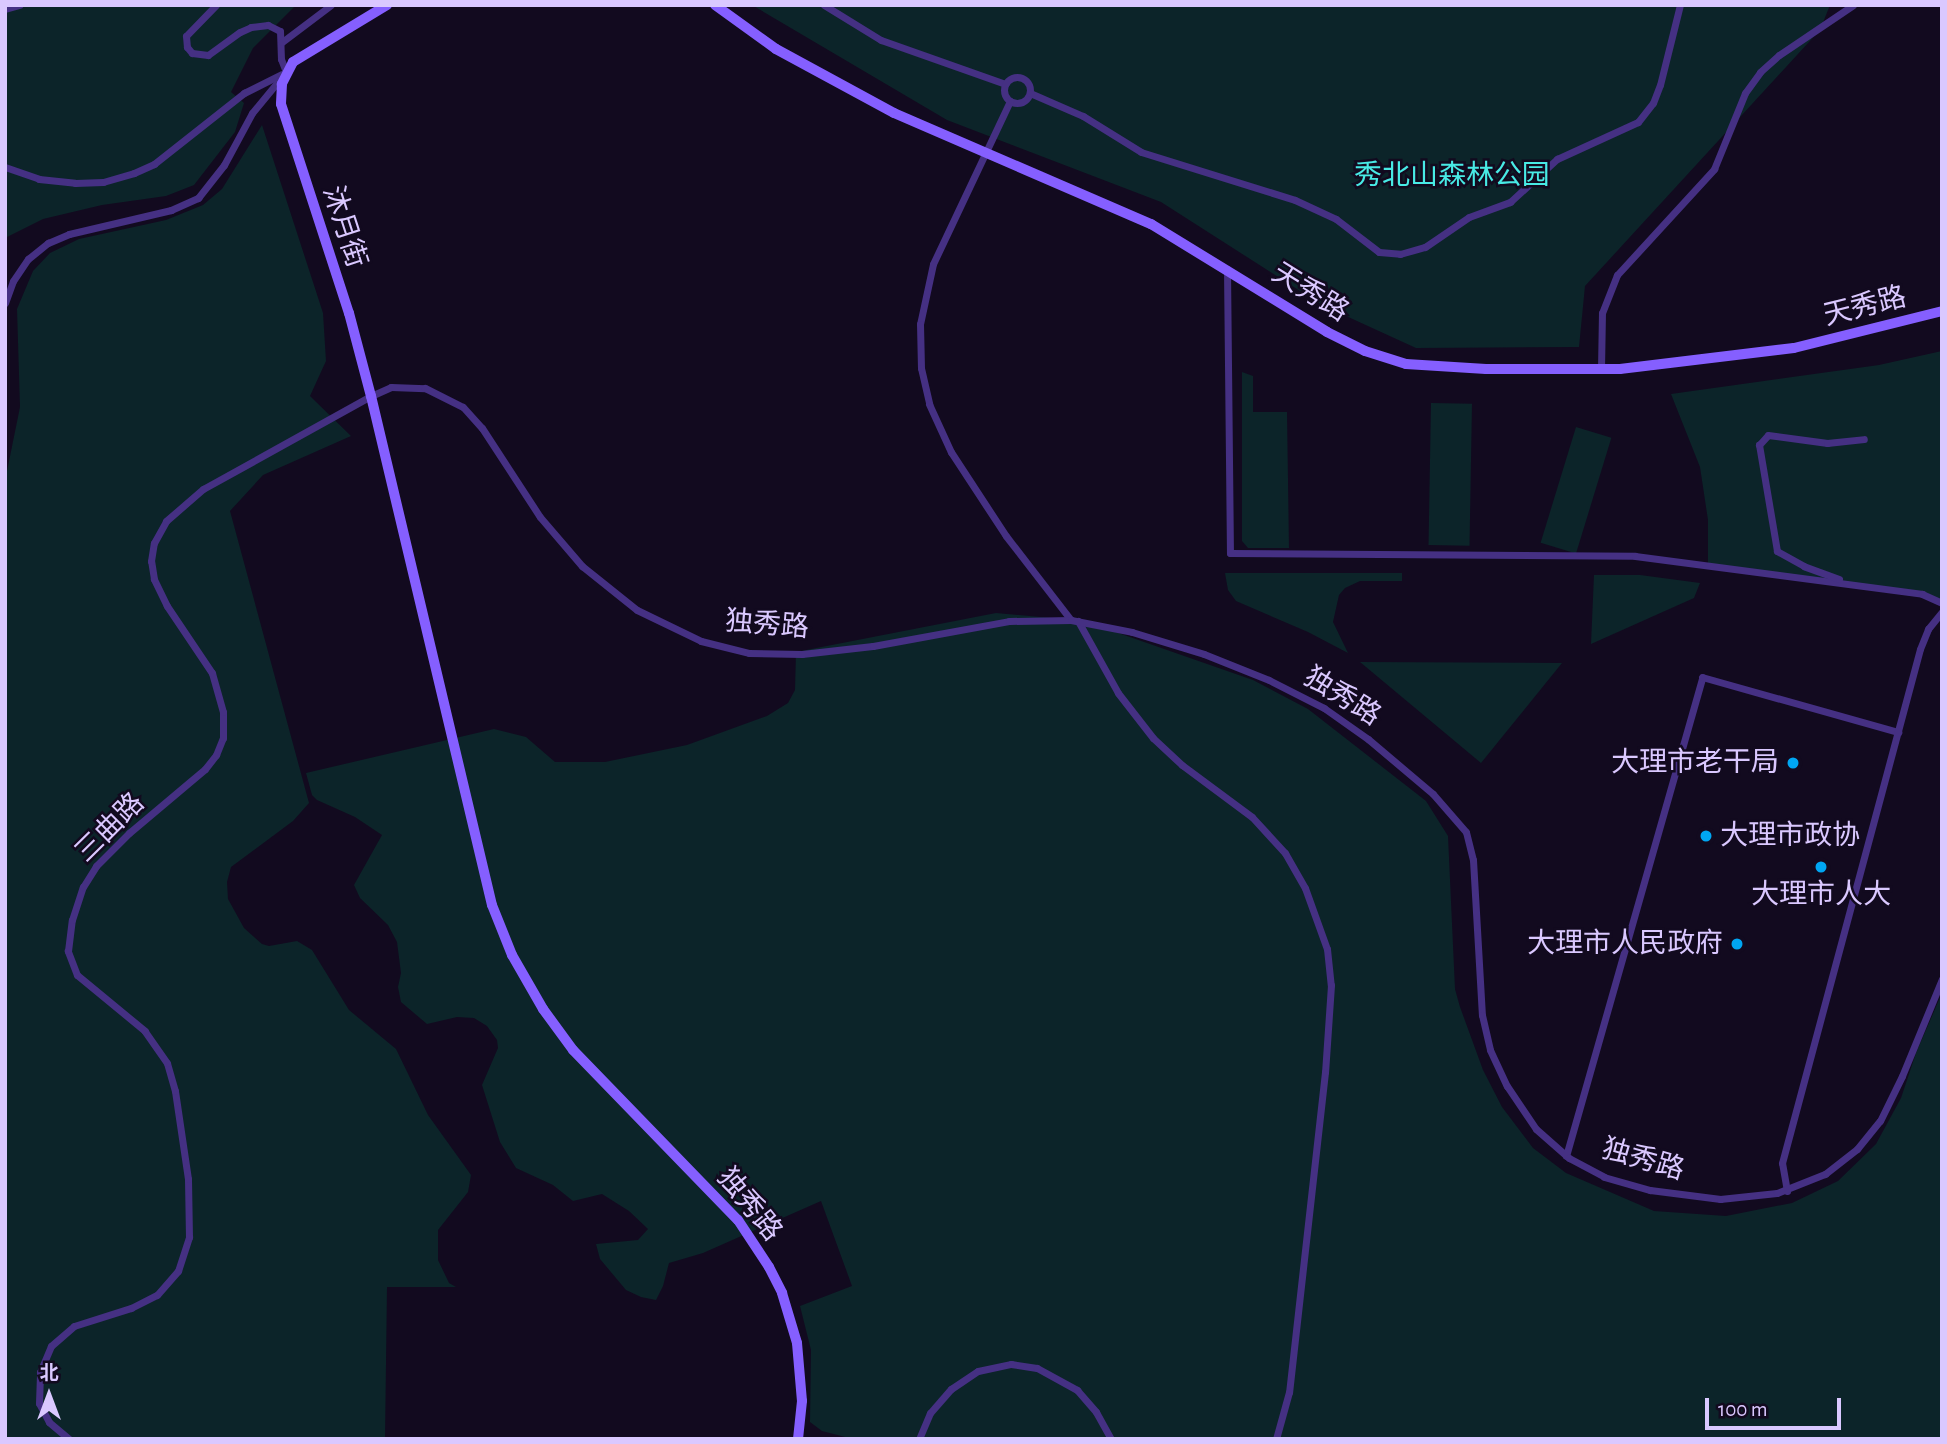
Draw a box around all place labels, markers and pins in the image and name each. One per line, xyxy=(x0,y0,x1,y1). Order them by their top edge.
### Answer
place label: 大理市老干局 xyxy=(1611,746,1779,780)
marker: 大理市老干局 xyxy=(1785,755,1801,771)
place label: 大理市政协 xyxy=(1720,819,1860,853)
marker: 大理市政协 xyxy=(1698,828,1714,844)
marker: 大理市人大 xyxy=(1813,859,1829,875)
place label: 大理市人大 xyxy=(1751,878,1891,912)
place label: 大理市人民政府 xyxy=(1527,927,1723,961)
marker: 大理市人民政府 xyxy=(1729,936,1745,952)

